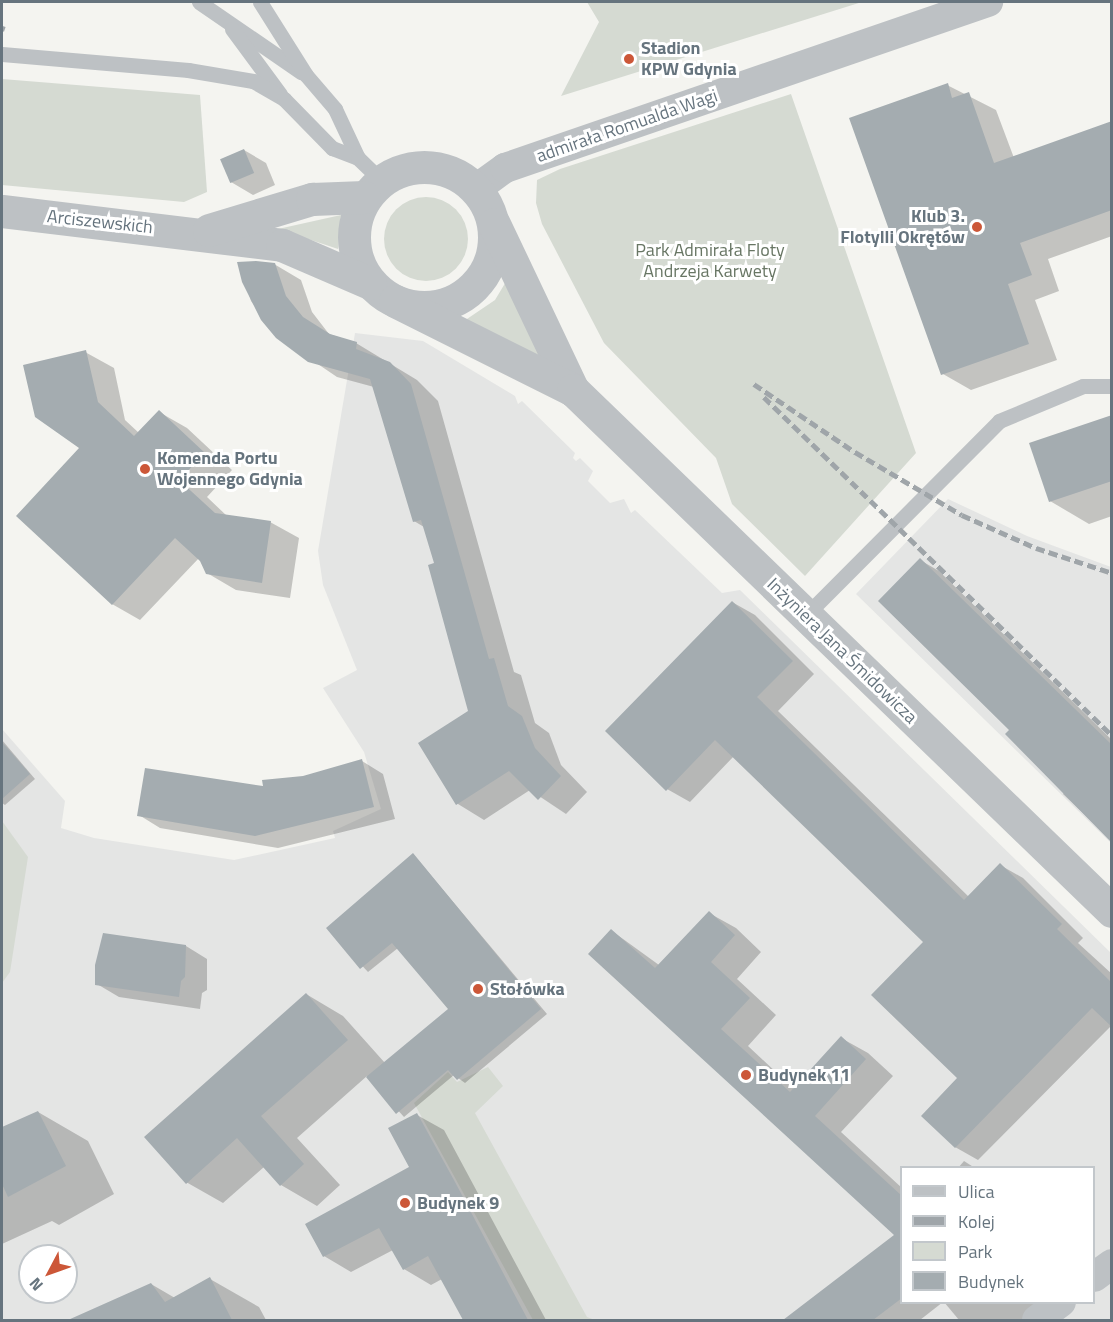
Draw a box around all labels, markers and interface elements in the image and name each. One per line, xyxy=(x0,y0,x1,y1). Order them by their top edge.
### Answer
place label: Stadion KPW Gdynia xyxy=(641,38,737,80)
marker: Stadion KPW Gdynia xyxy=(622,52,636,66)
street label: admirała Romualda Wagi xyxy=(534,85,720,167)
street label: Arciszewskich xyxy=(46,206,154,238)
place label: Klub 3. Flotylli Okrętów xyxy=(840,206,965,248)
marker: Klub 3. Flotylli Okrętów xyxy=(970,220,984,234)
park label: Park Admirała Floty Andrzeja Karwety xyxy=(635,240,785,282)
place label: Komenda Portu Wojennego Gdynia xyxy=(157,448,303,490)
marker: Komenda Portu Wojennego Gdynia xyxy=(138,462,152,476)
street label: Inżyniera Jana Śmidowicza xyxy=(763,574,921,728)
place label: Stołówka xyxy=(490,978,565,1000)
marker: Stołówka xyxy=(471,982,485,996)
place label: Budynek 11 xyxy=(758,1064,850,1086)
marker: Budynek 11 xyxy=(739,1068,753,1082)
legend xyxy=(900,1166,1095,1304)
text: Ulica xyxy=(958,1178,995,1205)
place label: Budynek 9 xyxy=(417,1192,499,1214)
marker: Budynek 9 xyxy=(398,1196,412,1210)
text: Kolej xyxy=(958,1208,995,1235)
text: Park xyxy=(958,1238,992,1265)
north arrow xyxy=(18,1244,78,1304)
text: Budynek xyxy=(958,1268,1024,1295)
text: N xyxy=(23,1272,49,1297)

